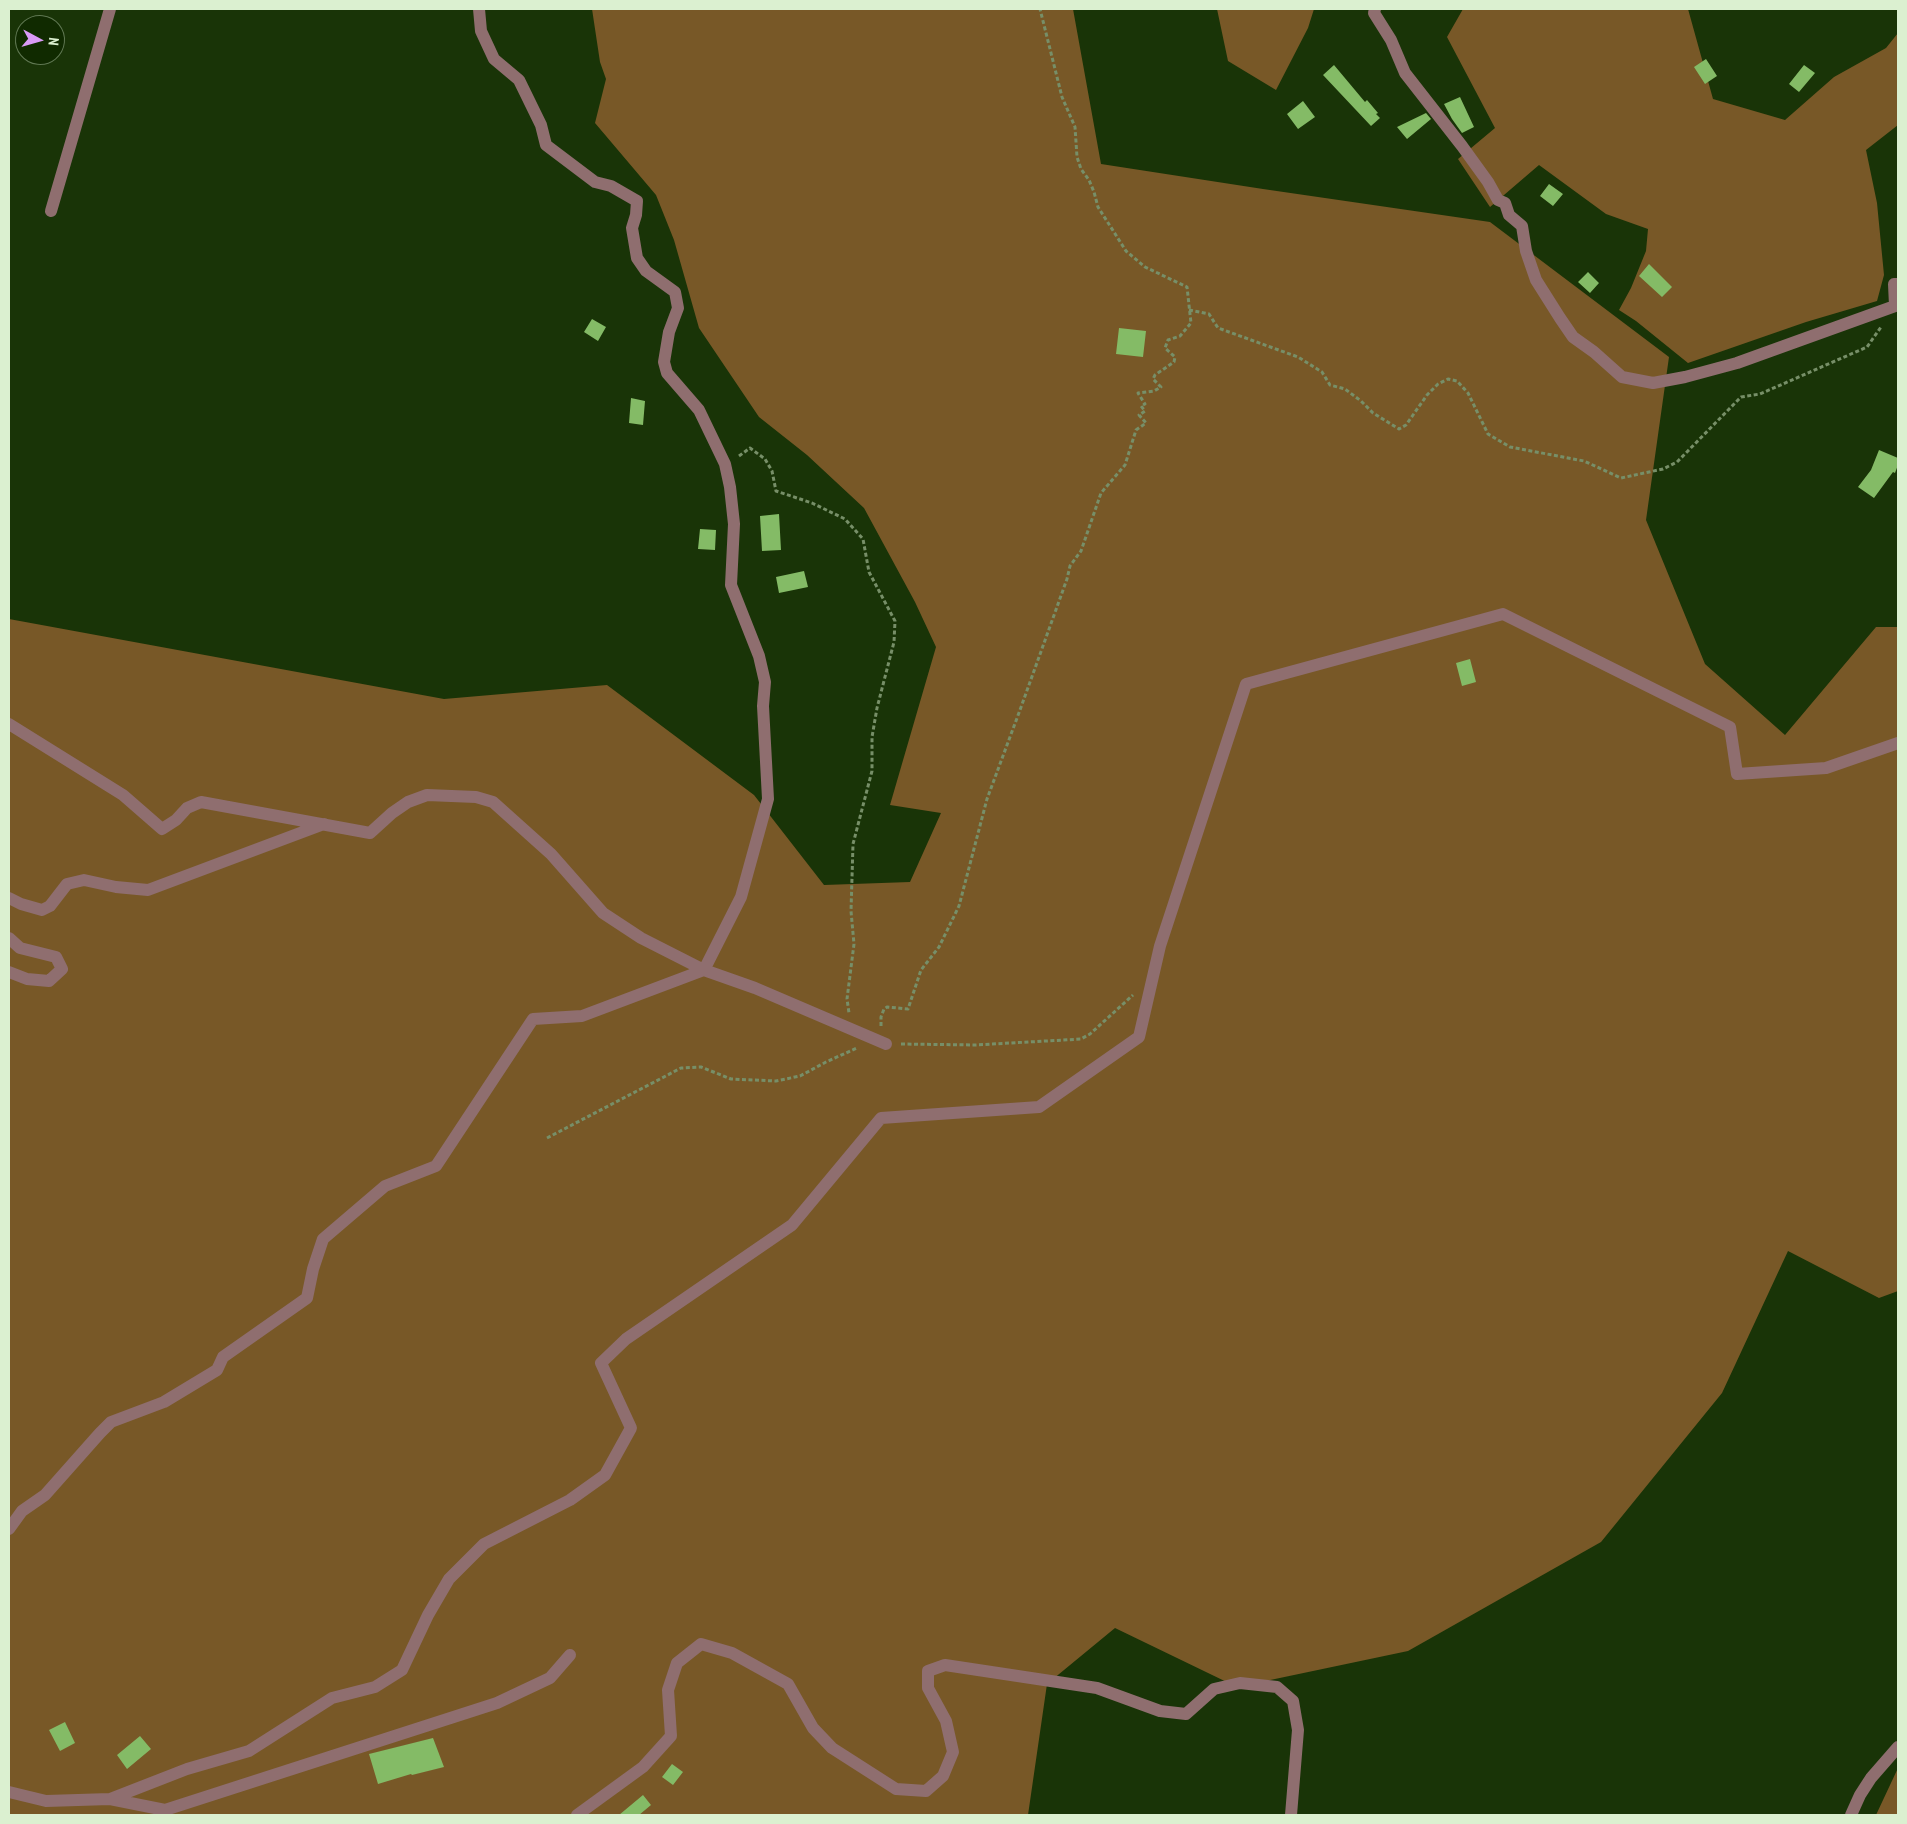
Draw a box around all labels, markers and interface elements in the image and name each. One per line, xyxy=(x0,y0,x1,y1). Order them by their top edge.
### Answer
north arrow xyxy=(15,15,65,65)
text: N xyxy=(45,37,63,46)

